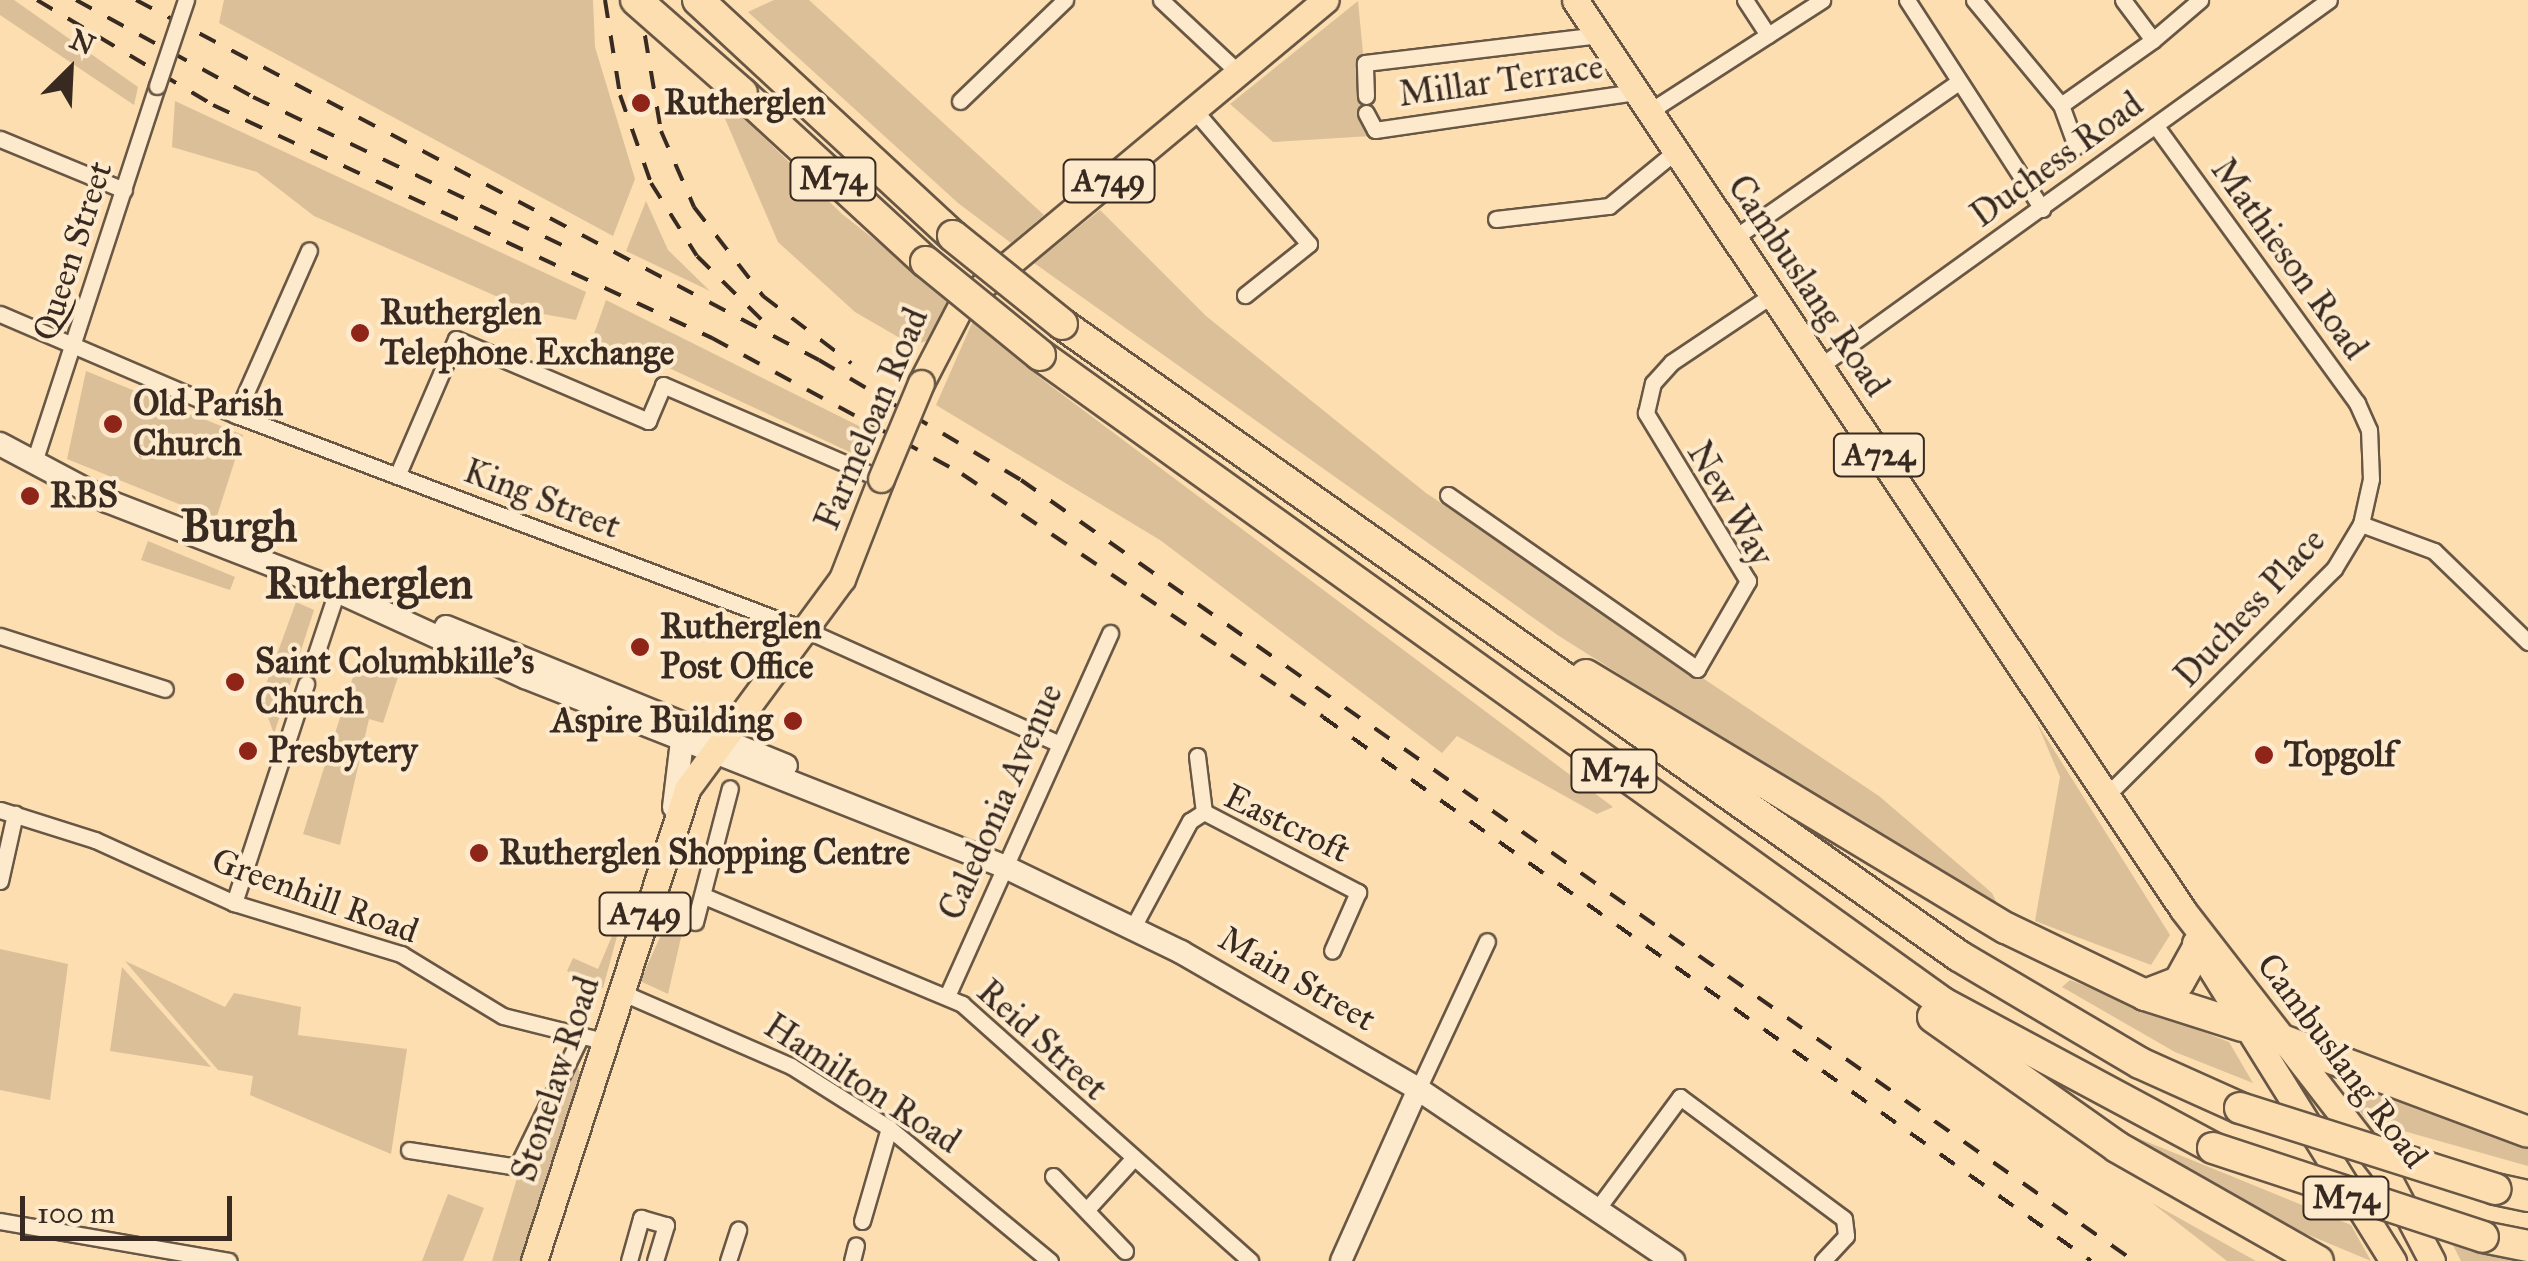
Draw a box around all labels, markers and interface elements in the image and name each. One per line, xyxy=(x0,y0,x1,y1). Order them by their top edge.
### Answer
north arrow xyxy=(20,20,120,120)
text: N xyxy=(64,21,100,63)
street label: Millar Terrace xyxy=(1396,46,1606,116)
place label: Rutherglen xyxy=(664,82,826,124)
street label: Duchess Road xyxy=(1963,83,2151,237)
marker: Rutherglen xyxy=(628,90,654,116)
street label: Mathieson Road xyxy=(2202,150,2376,368)
road number: M74 xyxy=(788,152,878,206)
road number: A749 xyxy=(1062,154,1156,208)
street label: Queen Street xyxy=(24,156,122,346)
street label: Cambuslang Road xyxy=(1719,167,1897,405)
place label: Rutherglen Telephone Exchange xyxy=(380,292,674,374)
street label: Farmeloan Road xyxy=(806,302,938,536)
marker: Rutherglen Telephone Exchange xyxy=(349,322,371,344)
place label: Old Parish Church xyxy=(133,383,283,465)
marker: Old Parish Church xyxy=(102,413,124,435)
road number: A724 xyxy=(1832,428,1926,482)
street label: New Way xyxy=(1678,434,1782,574)
street label: King Street xyxy=(458,450,626,548)
place label: RBS xyxy=(50,475,118,517)
marker: RBS xyxy=(19,485,41,507)
district label: Burgh xyxy=(181,499,297,553)
street label: Duchess Place xyxy=(2166,520,2334,696)
district label: Rutherglen xyxy=(265,556,473,610)
place label: Rutherglen Post Office xyxy=(660,606,822,688)
marker: Rutherglen Post Office xyxy=(629,636,651,658)
place label: Saint Columbkille's Church xyxy=(255,641,534,723)
marker: Saint Columbkille's Church xyxy=(224,671,246,693)
street label: Caledonia Avenue xyxy=(930,677,1072,927)
place label: Aspire Building xyxy=(551,700,773,742)
marker: Aspire Building xyxy=(782,710,804,732)
place label: Presbytery xyxy=(268,730,417,772)
place label: Topgolf xyxy=(2284,734,2396,776)
marker: Presbytery xyxy=(237,740,259,762)
road number: M74 xyxy=(1569,744,1659,798)
marker: Topgolf xyxy=(2253,744,2275,766)
street label: Eastcroft xyxy=(1217,776,1357,872)
place label: Rutherglen Shopping Centre xyxy=(499,832,910,874)
street label: Greenhill Road xyxy=(206,839,424,953)
marker: Rutherglen Shopping Centre xyxy=(468,842,490,864)
road number: A749 xyxy=(598,887,692,941)
street label: Main Street xyxy=(1211,917,1383,1041)
street label: Cambuslang Road xyxy=(2248,945,2436,1177)
street label: Stonelaw Road xyxy=(503,971,609,1187)
street label: Reid Street xyxy=(968,971,1116,1109)
street label: Hamilton Road xyxy=(756,1005,968,1163)
road number: M74 xyxy=(2301,1171,2391,1225)
scale bar xyxy=(25,1176,238,1238)
text: 100 m xyxy=(37,1195,115,1231)

